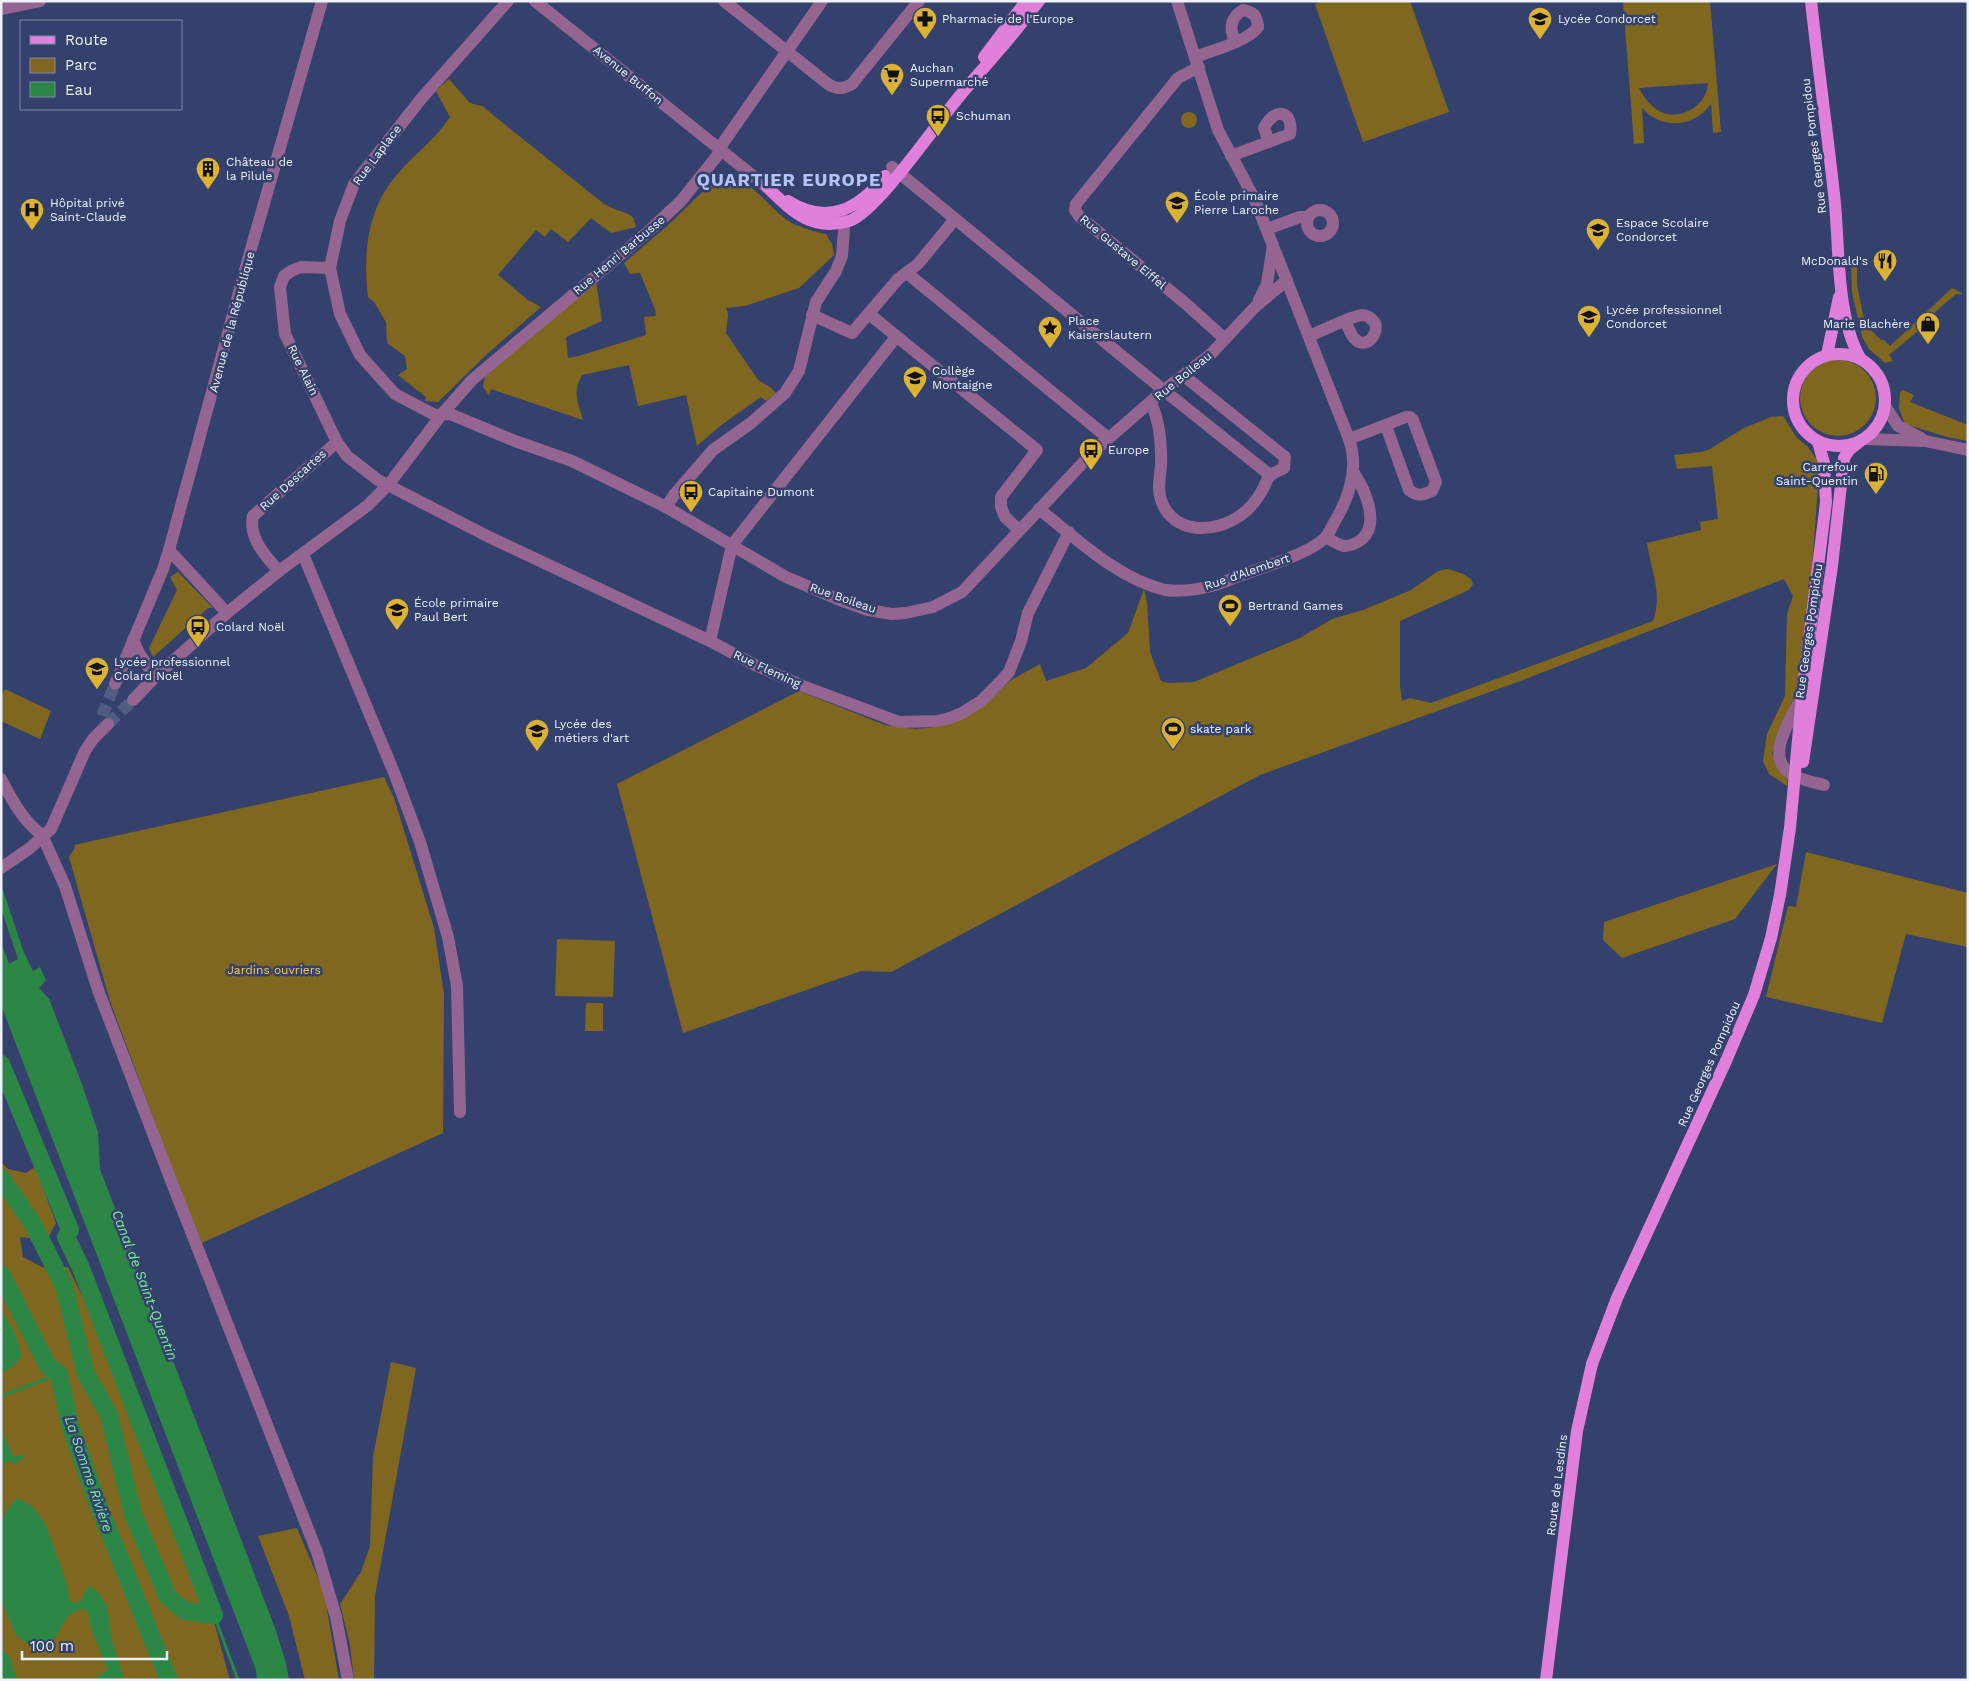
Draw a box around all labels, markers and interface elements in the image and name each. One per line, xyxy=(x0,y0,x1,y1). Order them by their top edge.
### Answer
pharmacy icon: Pharmacie de l'Europe xyxy=(912,6,938,40)
school or university icon: Lycée Condorcet xyxy=(1527,6,1553,40)
place label: Pharmacie de l'Europe xyxy=(942,12,1074,26)
place label: Lycée Condorcet xyxy=(1558,12,1656,26)
legend xyxy=(20,20,182,110)
text: Route xyxy=(65,31,108,49)
street label: Avenue Buffon xyxy=(590,43,666,107)
text: Parc xyxy=(65,56,97,74)
place label: Auchan Supermarché xyxy=(910,61,988,89)
supermarket icon: Auchan Supermarché xyxy=(879,62,905,96)
street label: Rue Georges Pompidou xyxy=(1799,78,1829,214)
text: Eau xyxy=(65,81,92,99)
bus stop icon: Schuman xyxy=(925,103,951,137)
place label: Schuman xyxy=(956,109,1011,123)
street label: Rue Laplace xyxy=(350,122,404,188)
place label: Château de la Pilule xyxy=(226,155,293,183)
building icon: Château de la Pilule xyxy=(195,156,221,190)
district label: QUARTIER EUROPE xyxy=(697,169,881,190)
place label: École primaire Pierre Laroche xyxy=(1194,189,1279,217)
school or university icon: École primaire Pierre Laroche xyxy=(1164,190,1190,224)
place label: Hôpital privé Saint-Claude xyxy=(50,196,127,224)
hospital icon: Hôpital privé Saint-Claude xyxy=(19,197,45,231)
street label: Rue Henri Barbusse xyxy=(570,212,668,297)
street label: Rue Gustave Eiffel xyxy=(1077,212,1169,292)
place label: Espace Scolaire Condorcet xyxy=(1616,216,1709,244)
school or university icon: Espace Scolaire Condorcet xyxy=(1585,217,1611,251)
restaurant icon: McDonald's xyxy=(1872,248,1898,282)
street label: Avenue de la République xyxy=(206,250,258,394)
place label: McDonald's xyxy=(1801,254,1868,268)
place label: Lycée professionnel Condorcet xyxy=(1606,303,1723,331)
school or university icon: Lycée professionnel Condorcet xyxy=(1576,304,1602,338)
shop icon: Marie Blachère xyxy=(1915,311,1941,345)
place label: Place Kaiserslautern xyxy=(1068,314,1152,342)
place icon: Place Kaiserslautern xyxy=(1037,315,1063,349)
place label: Marie Blachère xyxy=(1823,317,1910,331)
street label: Rue Alain xyxy=(285,342,321,398)
street label: Rue Boileau xyxy=(1152,349,1214,403)
place label: Collège Montaigne xyxy=(932,364,993,392)
school or university icon: Collège Montaigne xyxy=(902,365,928,399)
bus stop icon: Europe xyxy=(1078,437,1104,471)
place label: Europe xyxy=(1108,443,1149,457)
street label: Rue Descartes xyxy=(257,447,329,513)
place label: Carrefour Saint-Quentin xyxy=(1776,460,1858,488)
fuel station icon: Carrefour Saint-Quentin xyxy=(1863,461,1889,495)
bus stop icon: Capitaine Dumont xyxy=(678,479,704,513)
place label: Capitaine Dumont xyxy=(708,485,814,499)
street label: Rue d'Alembert xyxy=(1202,551,1292,593)
street label: Rue Georges Pompidou xyxy=(1793,563,1825,699)
street label: Rue Boileau xyxy=(808,580,878,616)
sports icon: Bertrand Games xyxy=(1217,593,1243,627)
place label: École primaire Paul Bert xyxy=(414,596,499,624)
school or university icon: École primaire Paul Bert xyxy=(384,597,410,631)
place label: Bertrand Games xyxy=(1248,599,1343,613)
bus stop icon: Colard Noël xyxy=(185,614,211,648)
place label: Colard Noël xyxy=(216,620,285,634)
street label: Rue Fleming xyxy=(731,647,803,691)
place label: Lycée professionnel Colard Noël xyxy=(114,655,231,683)
school or university icon: Lycée professionnel Colard Noël xyxy=(84,656,110,690)
sports icon: skate park xyxy=(1160,716,1186,750)
place label: Lycée des métiers d'art xyxy=(554,717,629,745)
school or university icon: Lycée des métiers d'art xyxy=(524,718,550,752)
place label: skate park xyxy=(1190,722,1252,736)
park label: Jardins ouvriers xyxy=(227,963,321,977)
street label: Rue Georges Pompidou xyxy=(1675,999,1743,1129)
water label: Canal de Saint-Quentin xyxy=(109,1208,181,1362)
water label: La Somme Rivière xyxy=(62,1414,116,1534)
street label: Route de Lesdins xyxy=(1544,1434,1570,1536)
scale bar xyxy=(22,1628,168,1660)
text: 100 m xyxy=(30,1637,74,1655)

